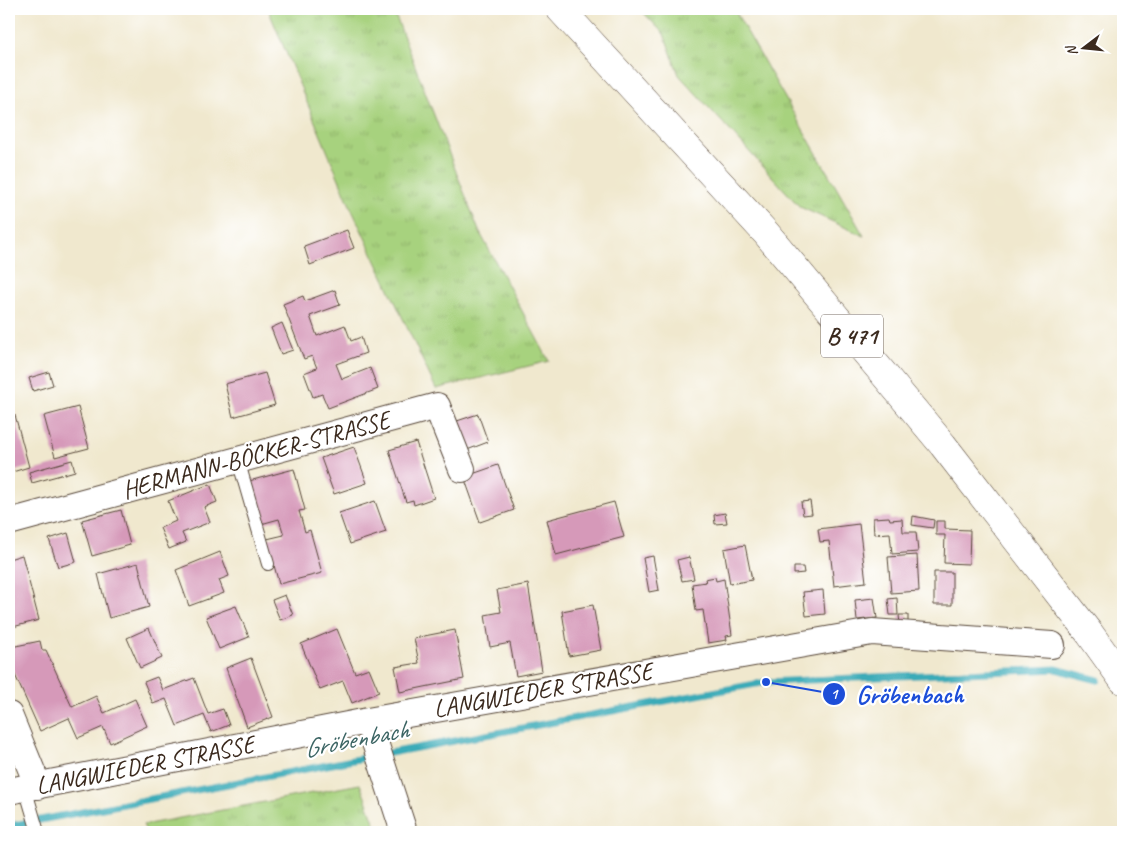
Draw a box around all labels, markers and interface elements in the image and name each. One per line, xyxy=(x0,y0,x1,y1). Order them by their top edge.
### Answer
north arrow xyxy=(1060,22,1110,72)
text: N xyxy=(1062,43,1081,58)
road number: B 471 xyxy=(821,314,883,358)
street label: HERMANN-BÖCKER-STRASSE xyxy=(119,403,396,506)
street label: LANGWIEDER STRASSE xyxy=(431,654,658,725)
callout: Gröbenbach xyxy=(821,674,973,715)
text: Gröbenbach xyxy=(856,678,965,711)
text: 1 xyxy=(831,685,840,704)
water label: Gröbenbach xyxy=(301,712,413,765)
street label: LANGWIEDER STRASSE xyxy=(33,728,260,802)

